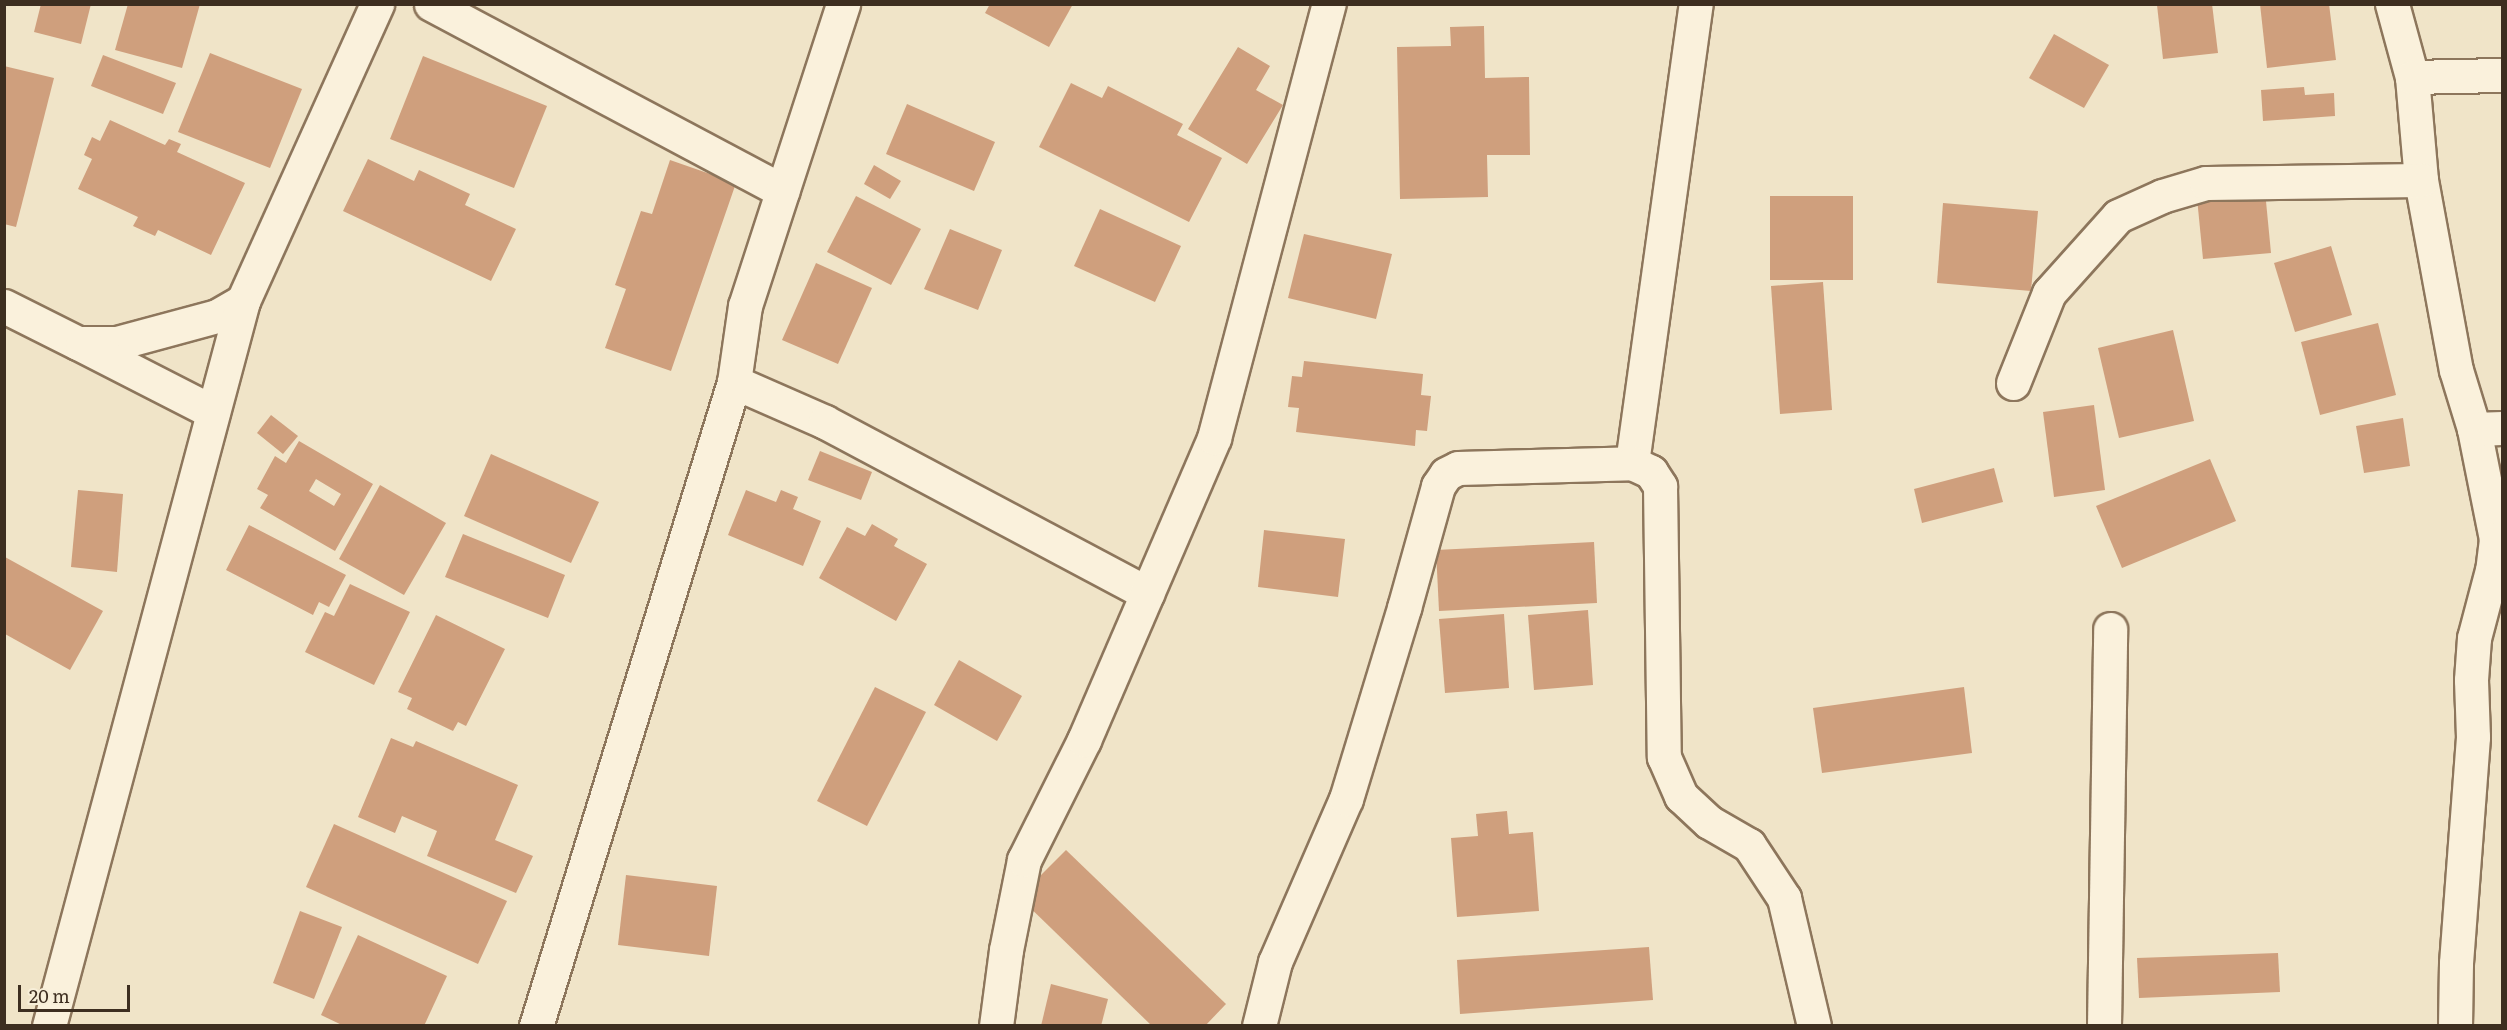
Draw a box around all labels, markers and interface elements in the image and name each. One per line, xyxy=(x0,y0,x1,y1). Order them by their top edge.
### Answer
scale bar xyxy=(21,973,134,1011)
text: 20 m xyxy=(29,982,70,1009)

